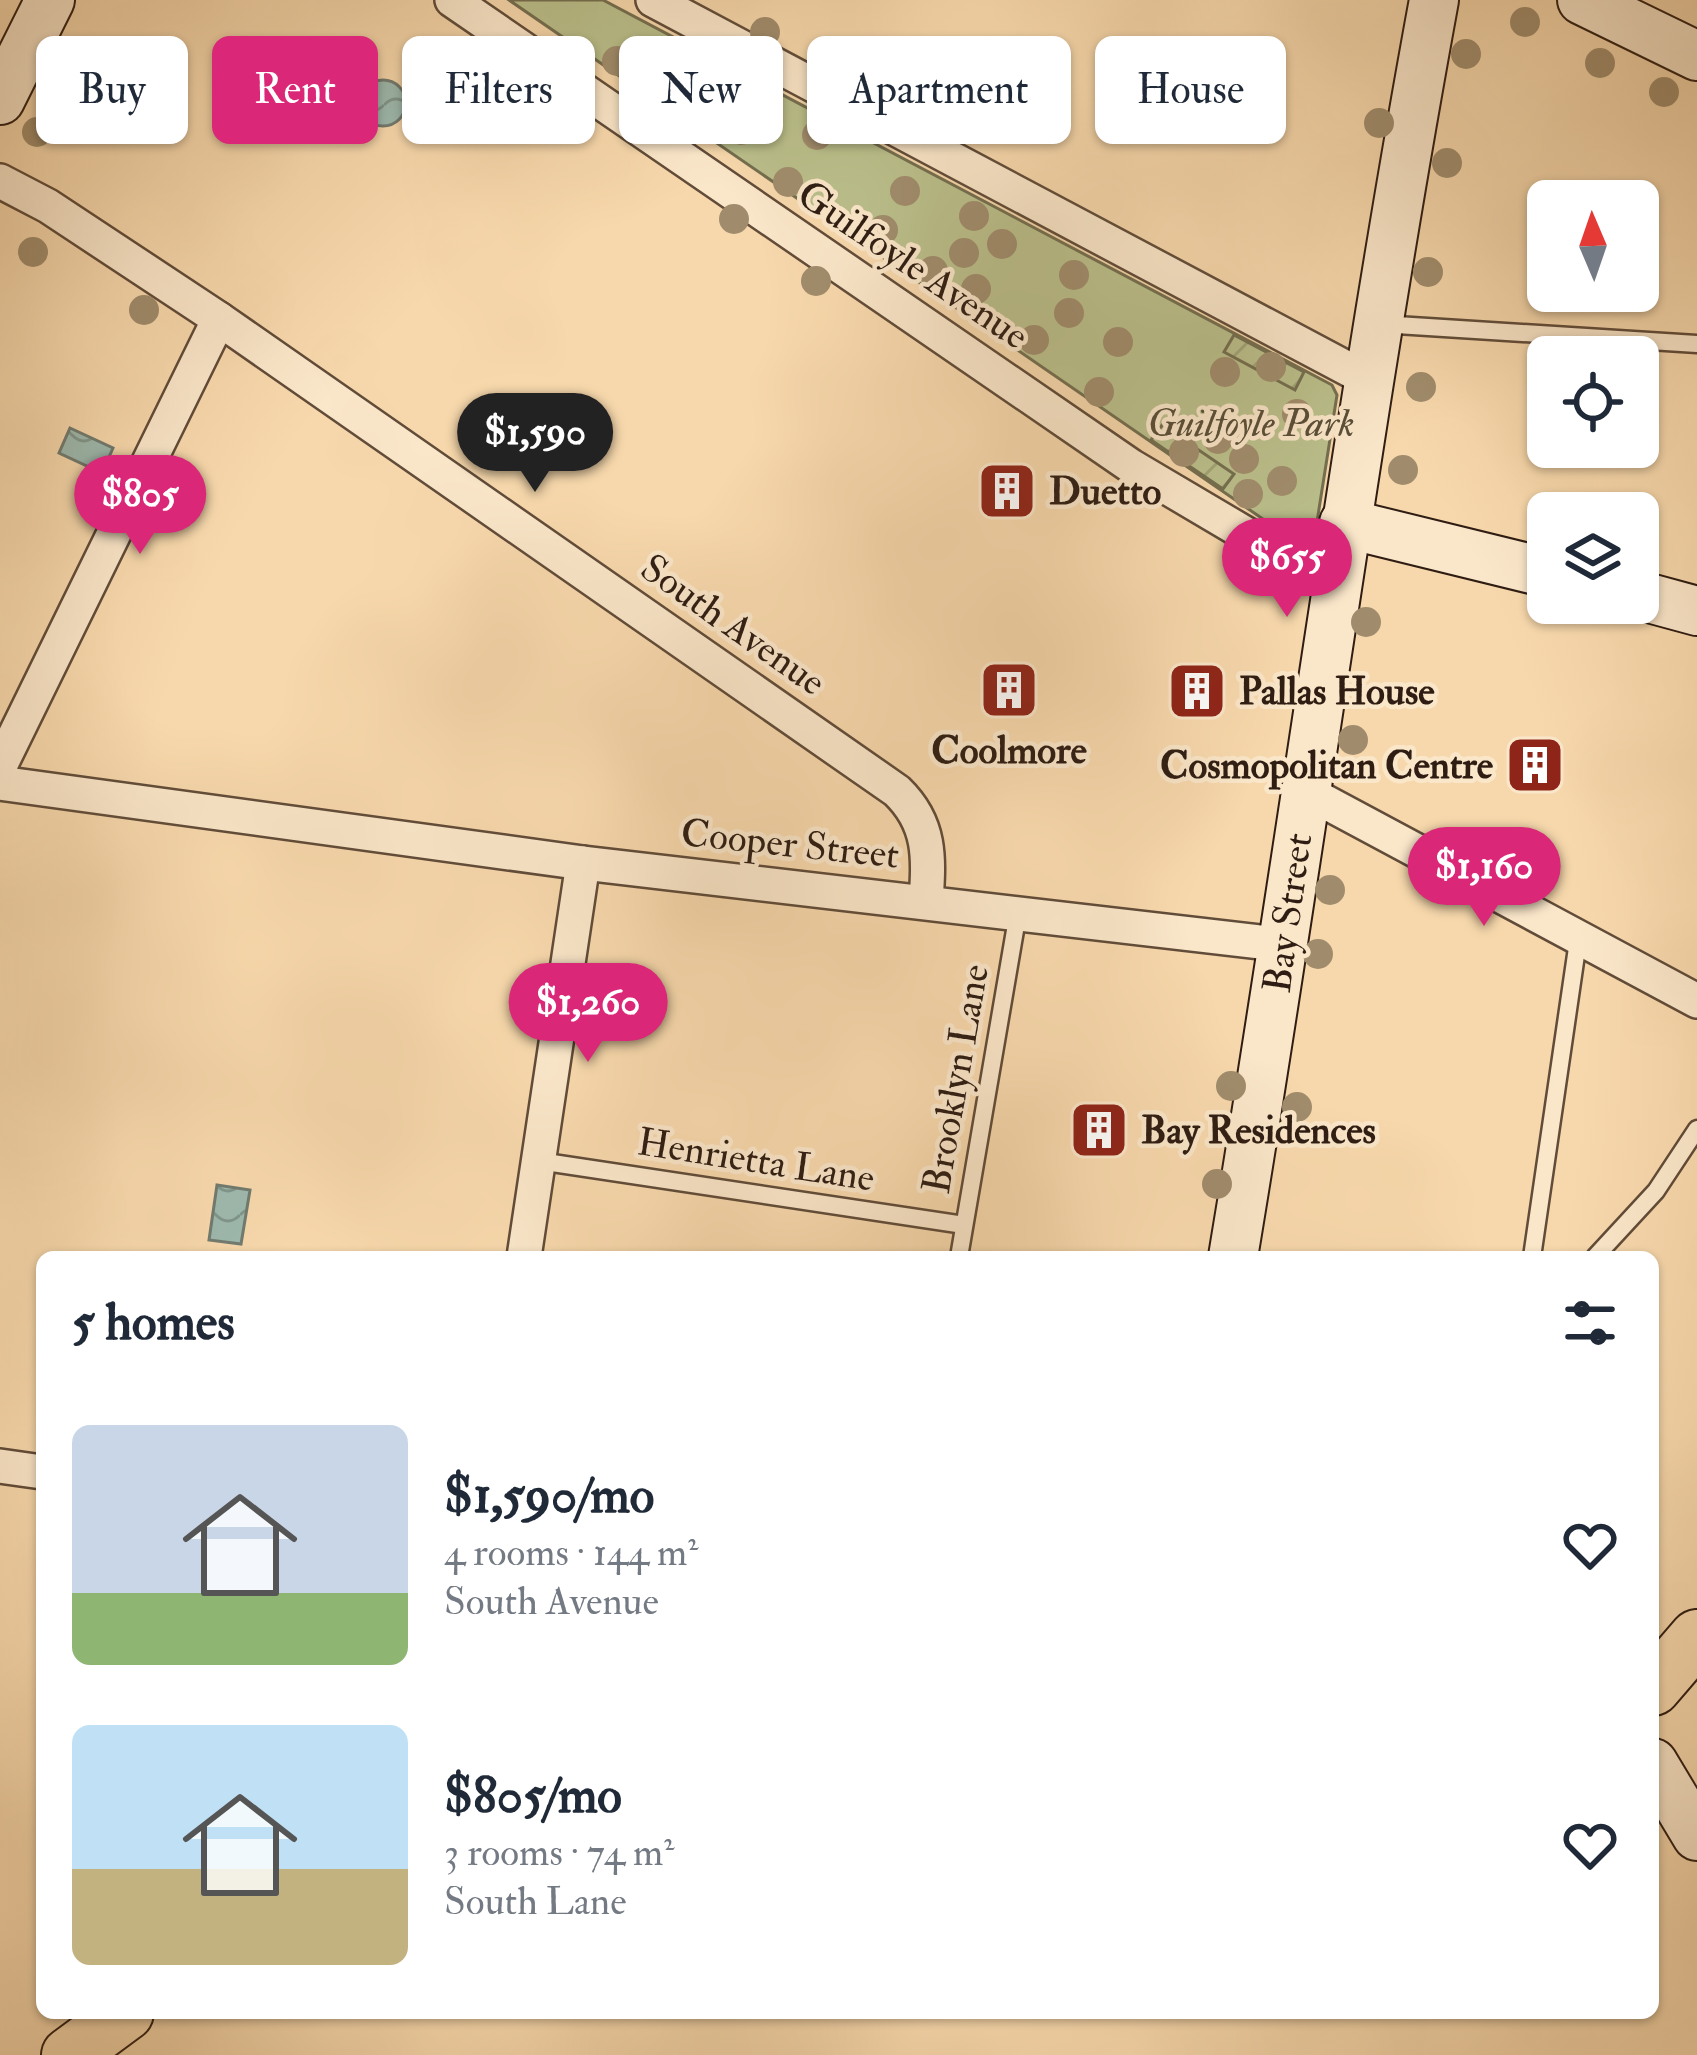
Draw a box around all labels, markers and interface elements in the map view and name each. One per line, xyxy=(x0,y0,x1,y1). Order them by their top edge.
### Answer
chip: Buy xyxy=(36,36,188,144)
chip: Rent xyxy=(212,36,378,144)
chip: Filters xyxy=(402,36,595,144)
chip: New xyxy=(619,36,783,144)
chip: Apartment xyxy=(807,36,1071,144)
chip: House xyxy=(1095,36,1286,144)
street label: Guilfoyle Avenue xyxy=(788,170,1038,360)
north arrow xyxy=(1527,180,1659,312)
map controls xyxy=(1527,180,1659,624)
button: locate xyxy=(1527,336,1659,468)
pin: $1,590 xyxy=(437,393,633,495)
park label: Guilfoyle Park xyxy=(1147,399,1355,448)
text: $1,590 xyxy=(484,407,586,456)
pin: $805 xyxy=(69,455,211,557)
building icon: Duetto xyxy=(976,460,1038,522)
place label: Duetto xyxy=(1049,467,1161,516)
text: $805 xyxy=(101,469,179,518)
button: layers xyxy=(1527,492,1659,624)
pin: $655 xyxy=(1216,518,1358,620)
text: $655 xyxy=(1249,532,1325,581)
street label: South Avenue xyxy=(631,543,835,707)
building icon: Coolmore xyxy=(978,659,1040,721)
building icon: Pallas House xyxy=(1166,660,1228,722)
place label: Pallas House xyxy=(1239,667,1435,716)
place label: Coolmore xyxy=(931,726,1087,775)
building icon: Cosmopolitan Centre xyxy=(1504,734,1566,796)
place label: Cosmopolitan Centre xyxy=(1160,741,1494,790)
street label: Cooper Street xyxy=(679,808,901,880)
pin: $1,160 xyxy=(1386,827,1582,929)
street label: Bay Street xyxy=(1253,830,1323,996)
text: $1,160 xyxy=(1435,841,1533,890)
street label: Brooklyn Lane xyxy=(912,961,1000,1197)
pin: $1,260 xyxy=(490,963,686,1065)
text: $1,260 xyxy=(536,977,640,1026)
building icon: Bay Residences xyxy=(1068,1099,1130,1161)
place label: Bay Residences xyxy=(1141,1106,1376,1155)
street label: Henrietta Lane xyxy=(634,1117,878,1203)
icon: filters xyxy=(1557,1290,1623,1356)
text: 5 homes xyxy=(72,1291,235,1355)
text: $1,590/mo xyxy=(444,1464,654,1528)
icon: home xyxy=(168,1473,312,1617)
icon: heart xyxy=(1557,1512,1623,1578)
text: 4 rooms · 144 m² xyxy=(444,1528,698,1577)
text: South Avenue xyxy=(444,1577,659,1626)
text: $805/mo xyxy=(444,1764,622,1828)
icon: home xyxy=(168,1773,312,1917)
icon: heart xyxy=(1557,1812,1623,1878)
text: 3 rooms · 74 m² xyxy=(444,1828,674,1877)
text: South Lane xyxy=(444,1877,627,1926)

